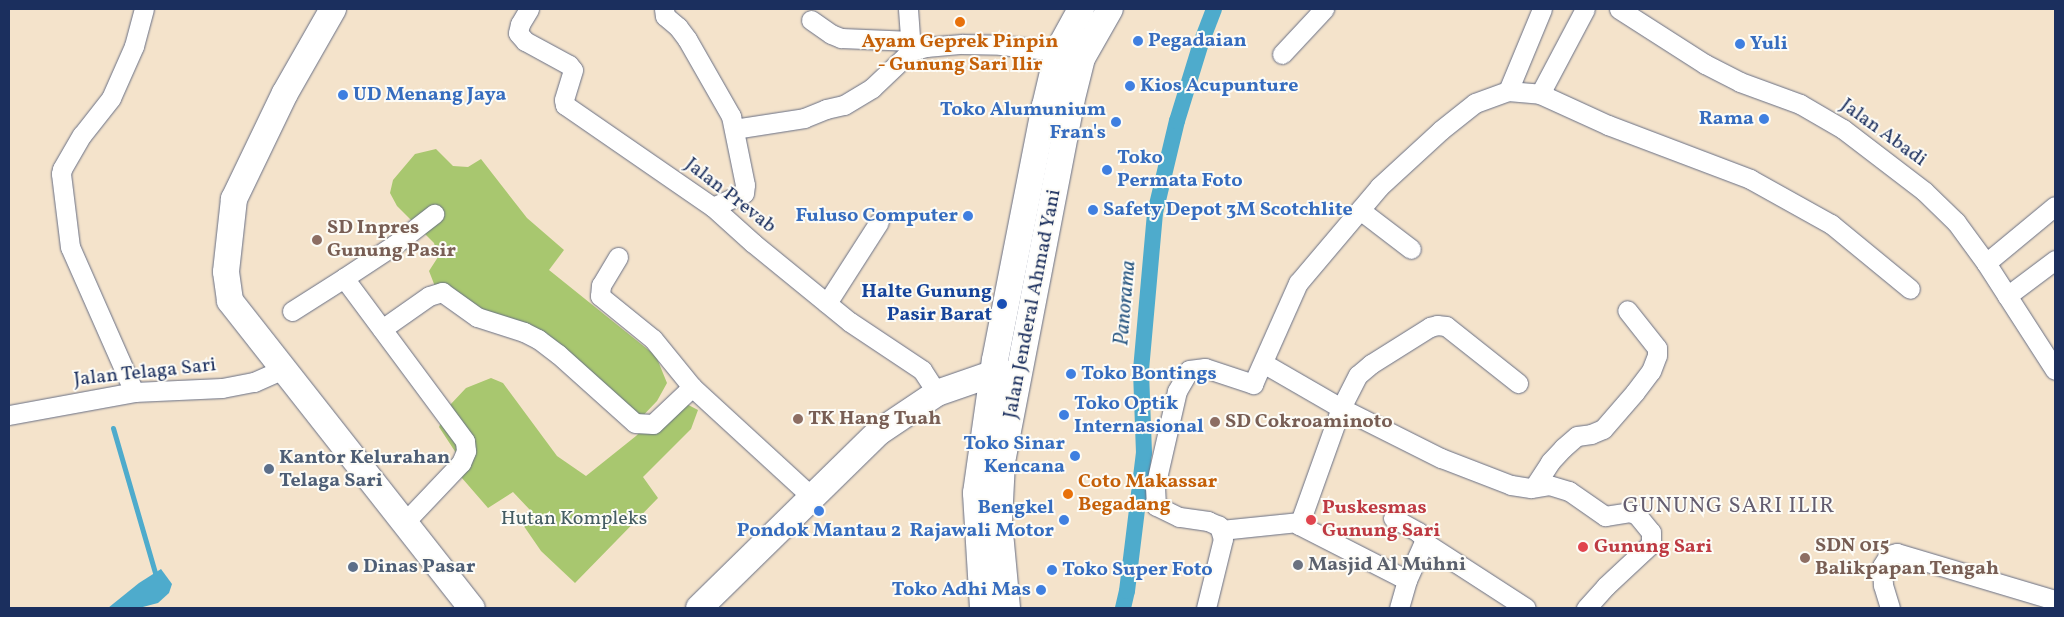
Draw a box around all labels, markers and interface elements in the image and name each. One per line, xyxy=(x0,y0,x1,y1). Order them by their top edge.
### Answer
marker: Ayam Geprek Pinpin - Gunung Sari Ilir xyxy=(954,16,966,28)
place label: Pegadaian xyxy=(1148,29,1247,53)
place label: Ayam Geprek Pinpin - Gunung Sari Ilir xyxy=(862,30,1058,77)
place label: Yuli xyxy=(1750,32,1788,56)
marker: Pegadaian xyxy=(1132,35,1144,47)
marker: Yuli xyxy=(1734,38,1746,50)
place label: Kios Acupunture xyxy=(1140,74,1298,98)
marker: Kios Acupunture xyxy=(1124,80,1136,92)
place label: UD Menang Jaya xyxy=(353,83,506,107)
marker: UD Menang Jaya xyxy=(337,89,349,101)
street label: Jalan Abadi xyxy=(1835,94,1931,172)
place label: Toko Alumunium Fran's xyxy=(940,98,1106,145)
place label: Rama xyxy=(1699,107,1754,131)
marker: Rama xyxy=(1758,113,1770,125)
marker: Toko Alumunium Fran's xyxy=(1110,116,1122,128)
place label: Toko Permata Foto xyxy=(1117,146,1243,193)
street label: Jalan Prevab xyxy=(680,153,780,239)
marker: Toko Permata Foto xyxy=(1101,164,1113,176)
street label: Jalan Jenderal Ahmad Yani xyxy=(999,187,1067,421)
place label: Safety Depot 3M Scotchlite xyxy=(1103,198,1353,222)
place label: Fuluso Computer xyxy=(796,204,958,228)
marker: Safety Depot 3M Scotchlite xyxy=(1087,204,1099,216)
marker: Fuluso Computer xyxy=(962,210,974,222)
place label: SD Inpres Gunung Pasir xyxy=(327,216,456,263)
marker: SD Inpres Gunung Pasir xyxy=(311,234,323,246)
water label: Panorama xyxy=(1110,259,1142,347)
place label: Halte Gunung Pasir Barat xyxy=(861,280,992,327)
marker: Halte Gunung Pasir Barat xyxy=(996,298,1008,310)
street label: Jalan Telaga Sari xyxy=(72,354,218,392)
place label: Toko Bontings xyxy=(1081,362,1217,386)
marker: Toko Bontings xyxy=(1065,368,1077,380)
place label: Toko Optik Internasional xyxy=(1074,392,1204,439)
place label: TK Hang Tuah xyxy=(808,407,941,431)
marker: Toko Optik Internasional xyxy=(1058,409,1070,421)
place label: SD Cokroaminoto xyxy=(1225,410,1393,434)
marker: TK Hang Tuah xyxy=(792,413,804,425)
marker: SD Cokroaminoto xyxy=(1209,416,1221,428)
place label: Toko Sinar Kencana xyxy=(963,432,1065,479)
place label: Kantor Kelurahan Telaga Sari xyxy=(279,446,450,493)
marker: Toko Sinar Kencana xyxy=(1069,450,1081,462)
marker: Kantor Kelurahan Telaga Sari xyxy=(263,463,275,475)
place label: Coto Makassar Begadang xyxy=(1078,470,1217,517)
marker: Coto Makassar Begadang xyxy=(1062,488,1074,500)
district label: GUNUNG SARI ILIR xyxy=(1621,494,1837,520)
place label: Bengkel Rajawali Motor xyxy=(910,496,1054,543)
place label: Puskesmas Gunung Sari xyxy=(1322,496,1440,543)
marker: Pondok Mantau 2 xyxy=(813,505,825,517)
park label: Hutan Kompleks xyxy=(501,507,647,531)
marker: Puskesmas Gunung Sari xyxy=(1304,513,1318,527)
marker: Bengkel Rajawali Motor xyxy=(1058,514,1070,526)
place label: Pondok Mantau 2 xyxy=(737,519,901,543)
place label: SDN 015 Balikpapan Tengah xyxy=(1815,534,1999,581)
place label: Gunung Sari xyxy=(1594,535,1712,559)
marker: Gunung Sari xyxy=(1576,540,1590,554)
marker: SDN 015 Balikpapan Tengah xyxy=(1799,552,1811,564)
place label: Masjid Al Muhni xyxy=(1308,553,1466,577)
place label: Dinas Pasar xyxy=(363,555,475,579)
place label: Toko Super Foto xyxy=(1062,558,1213,582)
marker: Masjid Al Muhni xyxy=(1292,559,1304,571)
marker: Dinas Pasar xyxy=(347,561,359,573)
marker: Toko Super Foto xyxy=(1046,564,1058,576)
place label: Toko Adhi Mas xyxy=(892,578,1031,602)
marker: Toko Adhi Mas xyxy=(1035,584,1047,596)

